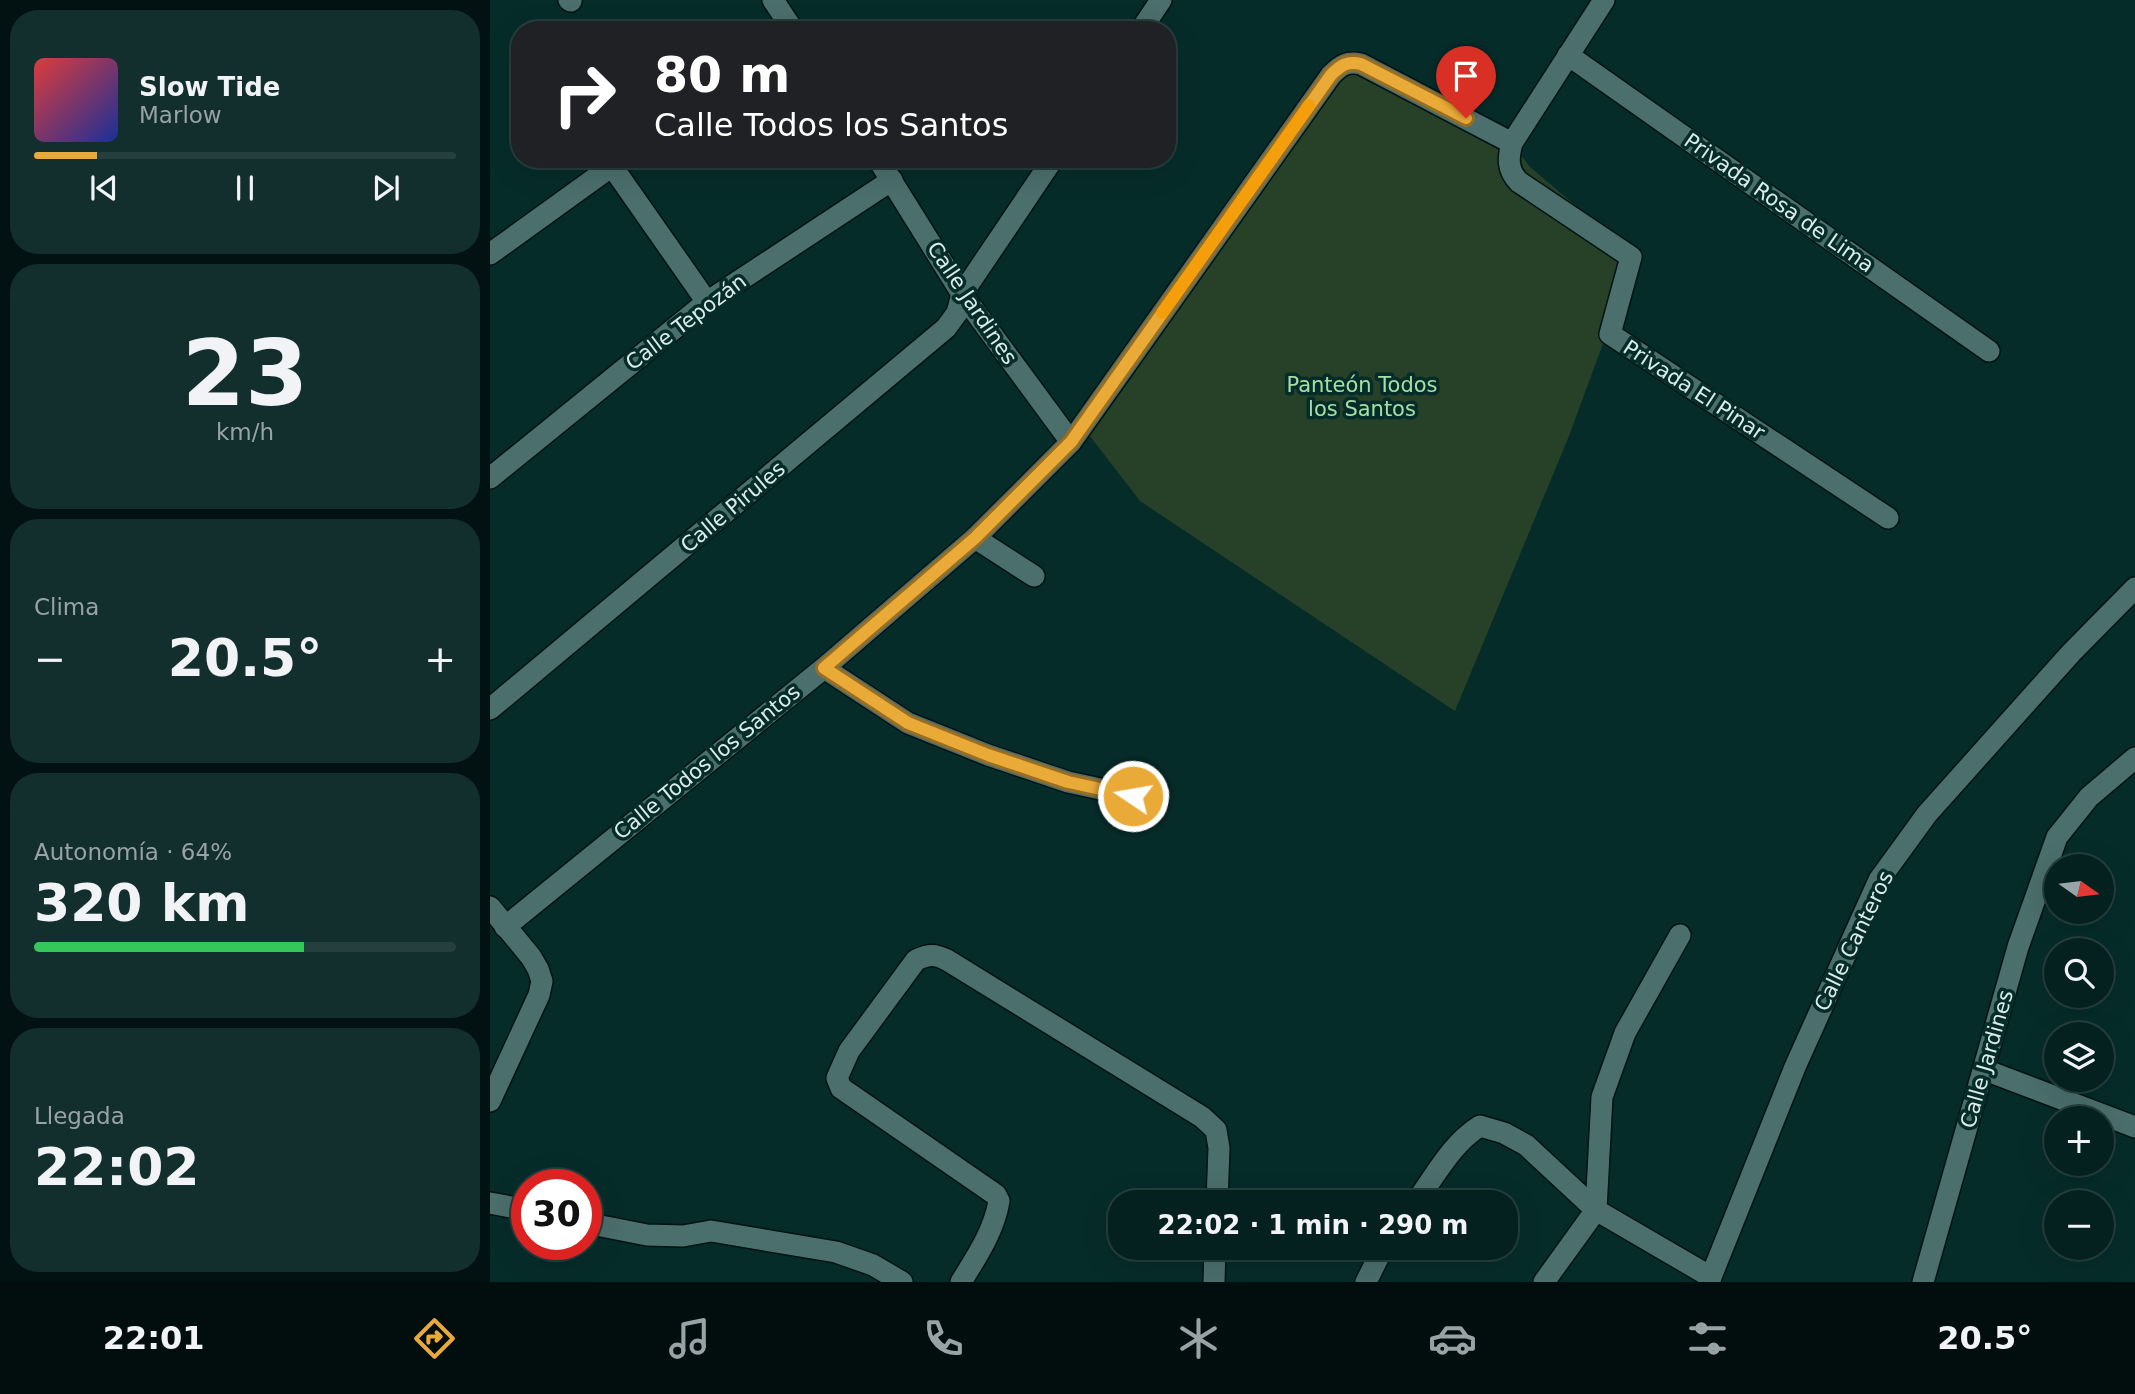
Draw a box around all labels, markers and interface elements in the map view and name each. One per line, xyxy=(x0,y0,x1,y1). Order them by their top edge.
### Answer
pin xyxy=(1436,46,1496,118)
text: 80 m xyxy=(654,47,790,104)
icon: right xyxy=(539,49,630,140)
icon: arrive xyxy=(1447,57,1485,95)
text: Slow Tide xyxy=(139,72,280,102)
text: Marlow xyxy=(139,102,222,128)
text: Calle Todos los Santos xyxy=(654,106,1008,144)
street label: Privada Rosa de Lima xyxy=(1680,128,1878,278)
icon: previous xyxy=(85,169,123,207)
icon: pause xyxy=(226,169,264,207)
icon: next xyxy=(367,169,405,207)
street label: Calle Jardines xyxy=(922,237,1022,369)
street label: Calle Tepozán xyxy=(621,269,751,375)
text: 23 xyxy=(182,321,308,426)
street label: Privada El Pinar xyxy=(1619,335,1769,445)
park label: Panteón Todos los Santos xyxy=(1286,373,1438,421)
text: km/h xyxy=(216,419,274,445)
street label: Calle Pirules xyxy=(676,457,790,557)
text: Clima xyxy=(34,594,99,620)
text: 20.5° xyxy=(168,628,322,688)
text: − xyxy=(34,637,66,681)
text: + xyxy=(424,637,456,681)
street label: Calle Todos los Santos xyxy=(609,680,805,844)
position arrow xyxy=(1096,759,1170,833)
text: Autonomía · 64% xyxy=(34,839,232,865)
north arrow xyxy=(2044,854,2114,924)
map controls xyxy=(2044,854,2114,1260)
street label: Calle Canteros xyxy=(1810,867,1898,1015)
text: 320 km xyxy=(34,873,249,933)
button: search xyxy=(2044,938,2114,1008)
street label: Calle Jardines xyxy=(1956,987,2018,1131)
button: layers xyxy=(2044,1022,2114,1092)
text: Llegada xyxy=(34,1103,125,1129)
button: + xyxy=(2044,1106,2114,1176)
text: 22:02 xyxy=(34,1137,200,1197)
speed limit sign: 30 xyxy=(511,1169,602,1260)
button: − xyxy=(2044,1190,2114,1260)
text: 22:02 · 1 min · 290 m xyxy=(1158,1210,1468,1240)
icon: directions xyxy=(410,1314,459,1363)
icon: music xyxy=(665,1314,714,1363)
icon: phone xyxy=(919,1314,968,1363)
icon: climate xyxy=(1174,1314,1223,1363)
icon: car xyxy=(1428,1314,1477,1363)
icon: filters xyxy=(1683,1314,1732,1363)
text: 22:01 xyxy=(103,1319,205,1357)
text: 20.5° xyxy=(1937,1319,2032,1357)

